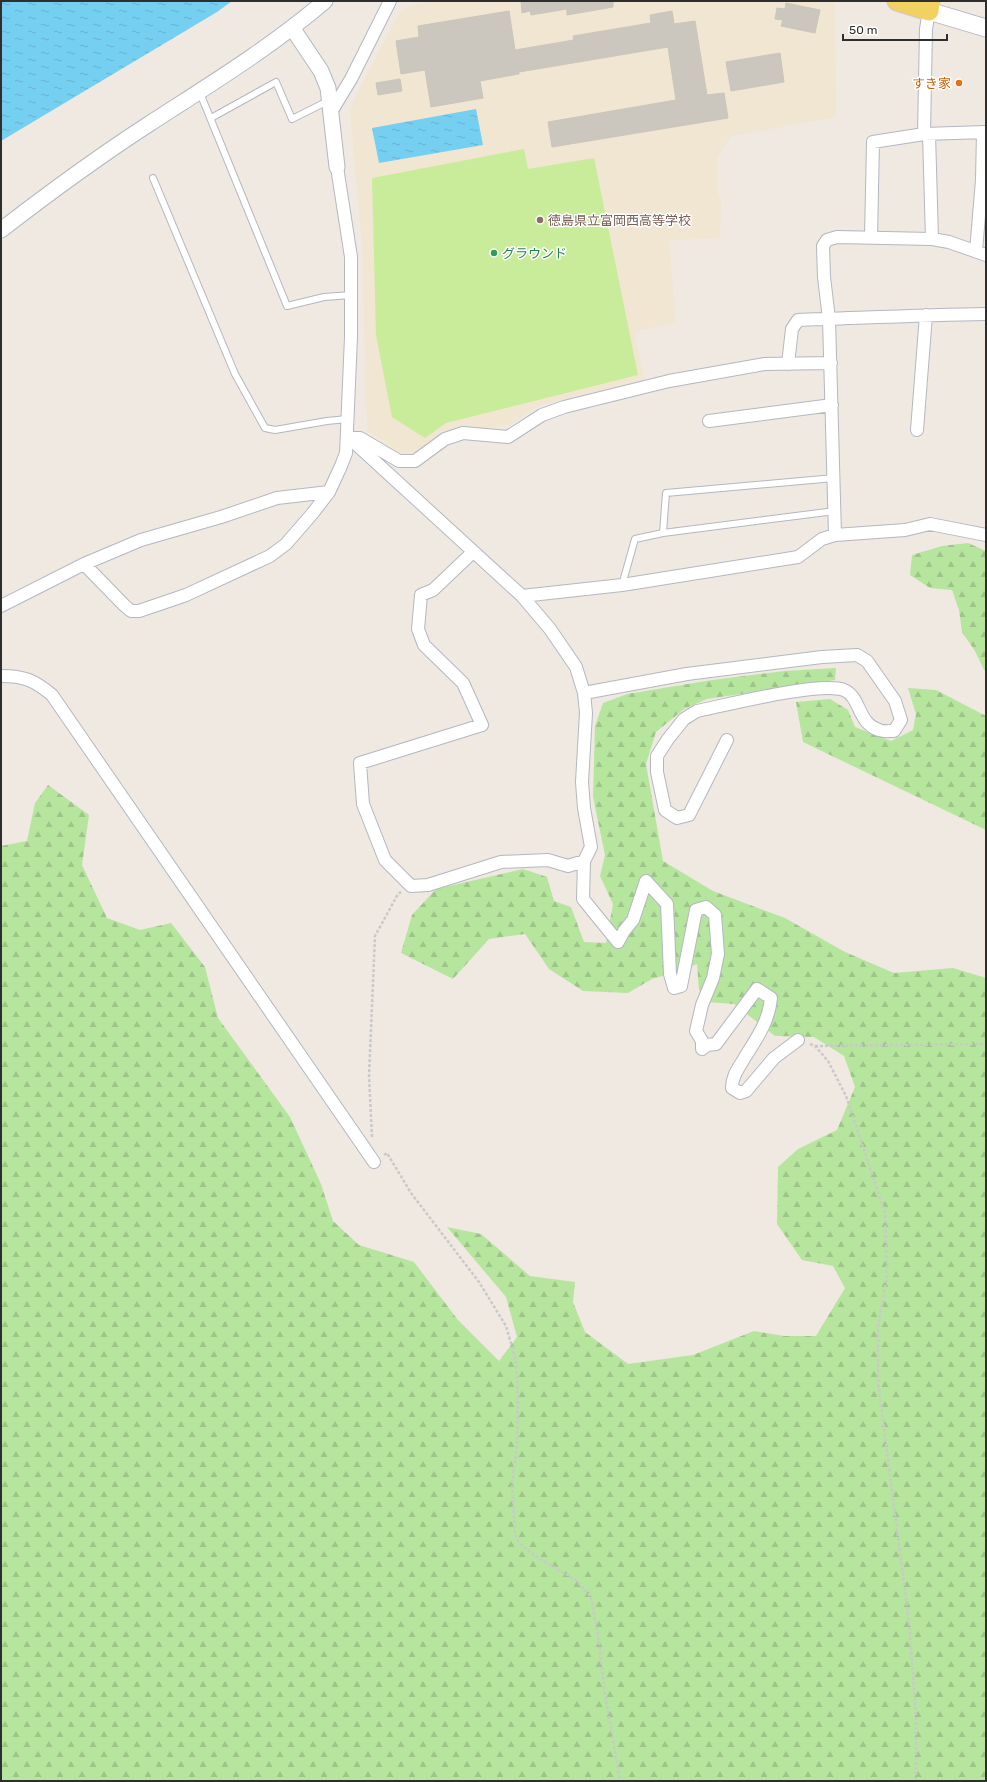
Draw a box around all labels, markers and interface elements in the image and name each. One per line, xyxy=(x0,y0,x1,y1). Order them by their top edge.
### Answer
scale bar xyxy=(843,16,947,42)
text: 50 m xyxy=(849,23,877,37)
place label: すき家 xyxy=(912,76,951,91)
marker: すき家 xyxy=(954,78,964,88)
place label: 徳島県立富岡西高等学校 xyxy=(548,213,691,228)
marker: 徳島県立富岡西高等学校 xyxy=(535,215,545,225)
place label: グラウンド xyxy=(502,246,567,261)
marker: グラウンド xyxy=(489,248,499,258)

